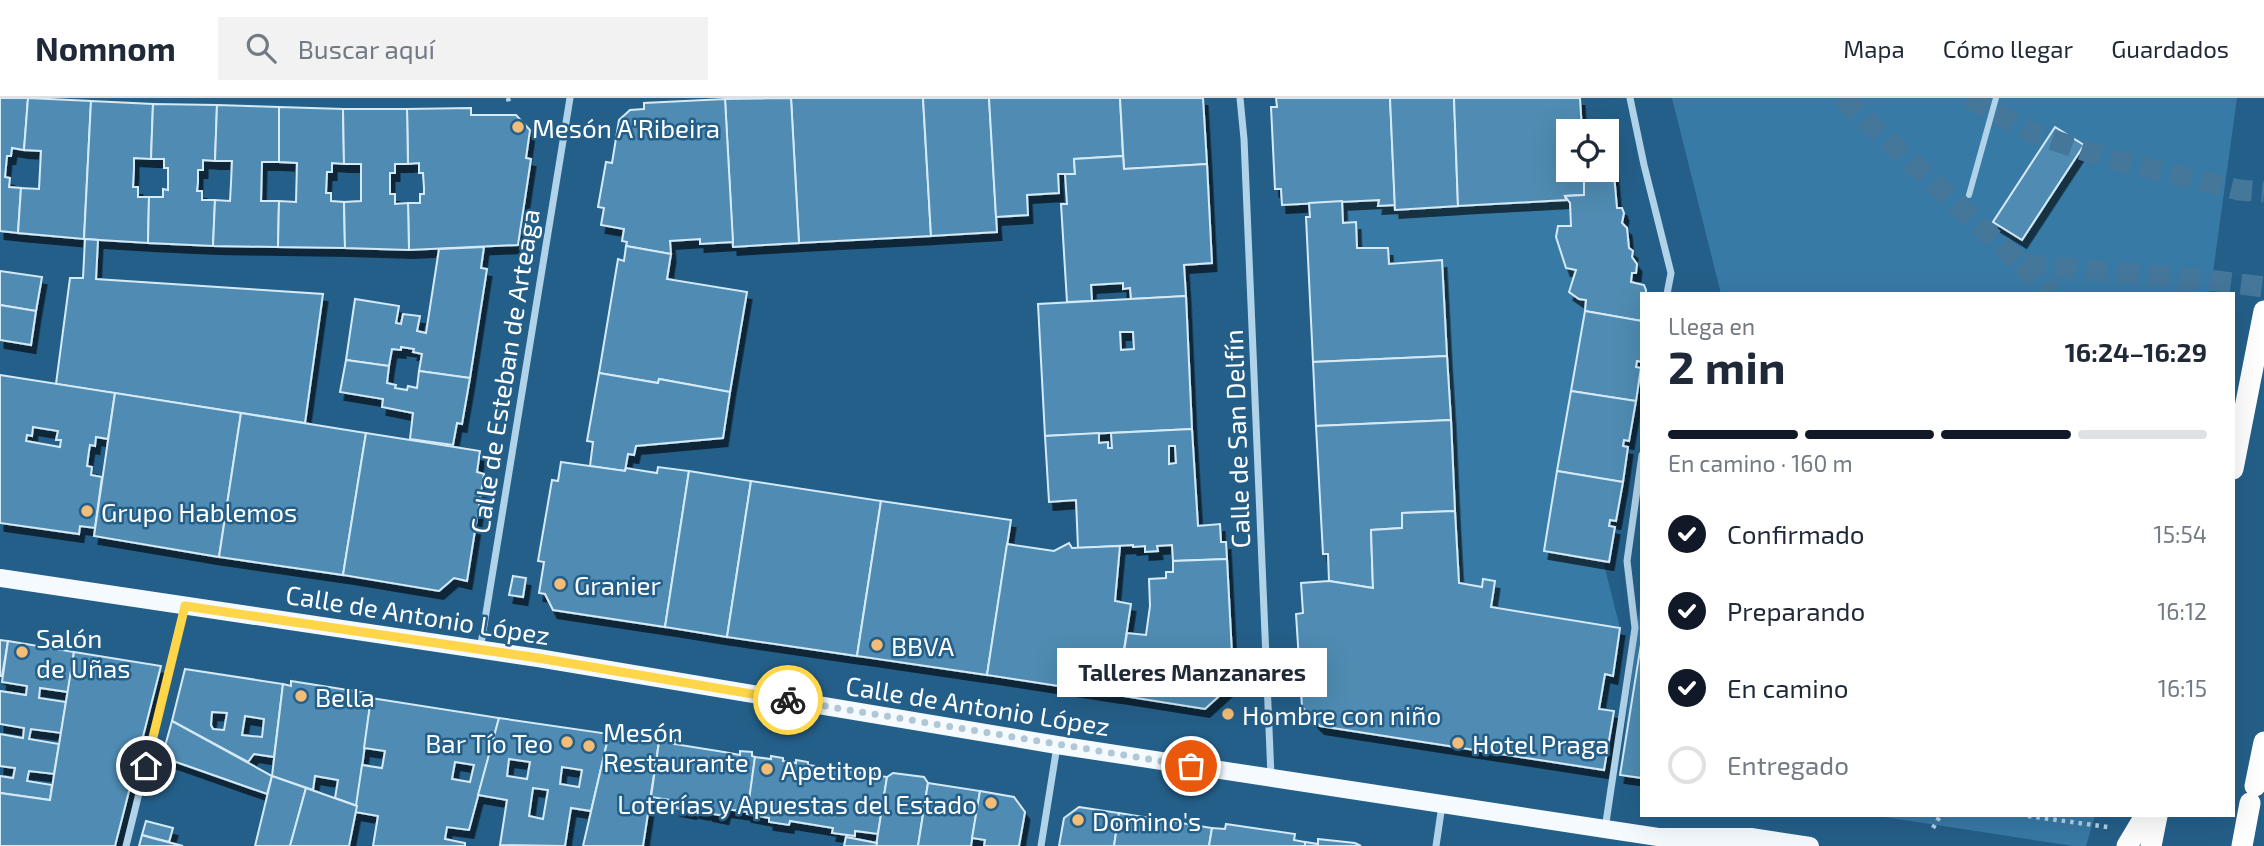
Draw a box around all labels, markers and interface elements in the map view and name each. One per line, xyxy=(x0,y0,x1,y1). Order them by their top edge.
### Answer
search box xyxy=(218,17,708,80)
text: Nomnom xyxy=(35,28,176,68)
icon: search xyxy=(242,29,280,67)
text: Buscar aquí xyxy=(298,33,435,64)
text: Mapa xyxy=(1843,34,1905,63)
text: Cómo llegar xyxy=(1943,34,2073,63)
text: Guardados xyxy=(2111,34,2229,63)
place label: Mesón A'Ribeira xyxy=(532,112,720,143)
marker: Mesón A'Ribeira xyxy=(510,119,526,135)
map controls xyxy=(1556,119,1619,182)
button: locate xyxy=(1556,119,1619,182)
street label: Calle de Esteban de Arteaga xyxy=(463,207,545,535)
text: Llega en xyxy=(1668,312,1755,340)
street label: Calle de San Delfín xyxy=(1217,329,1255,549)
text: 16:24–16:29 xyxy=(2065,336,2207,367)
text: 2 min xyxy=(1668,338,1786,393)
text: En camino · 160 m xyxy=(1668,449,1853,477)
place label: Grupo Hablemos xyxy=(101,496,297,527)
marker: Grupo Hablemos xyxy=(79,503,95,519)
icon: check xyxy=(1668,515,1706,553)
text: Confirmado xyxy=(1727,518,1865,549)
text: 15:54 xyxy=(2154,520,2207,548)
place label: Granier xyxy=(574,569,661,600)
marker: Granier xyxy=(552,576,568,592)
street label: Calle de Antonio López xyxy=(284,578,552,650)
icon: check xyxy=(1668,592,1706,630)
text: Preparando xyxy=(1727,595,1865,626)
text: 16:12 xyxy=(2157,597,2207,625)
place label: Salón de Uñas xyxy=(36,622,131,683)
place label: BBVA xyxy=(891,630,954,661)
marker: BBVA xyxy=(869,637,885,653)
marker: Salón de Uñas xyxy=(14,644,30,660)
callout: Talleres Manzanares xyxy=(1056,647,1326,696)
text: Talleres Manzanares xyxy=(1078,658,1306,686)
courier xyxy=(753,665,823,735)
street label: Calle de Antonio López xyxy=(844,669,1112,741)
icon: check xyxy=(1668,669,1706,707)
text: En camino xyxy=(1727,672,1849,703)
text: 16:15 xyxy=(2158,674,2207,702)
place label: Bella xyxy=(315,681,375,712)
icon: bike xyxy=(769,681,807,719)
marker: Bella xyxy=(293,688,309,704)
place label: Hombre con niño xyxy=(1242,699,1441,730)
marker: Hombre con niño xyxy=(1220,706,1236,722)
place label: Mesón Restaurante xyxy=(603,716,749,777)
place label: Bar Tío Teo xyxy=(425,727,553,758)
place label: Hotel Praga xyxy=(1472,728,1610,759)
marker: Bar Tío Teo xyxy=(559,734,575,750)
marker: Hotel Praga xyxy=(1450,735,1466,751)
pin xyxy=(116,736,176,796)
pin xyxy=(1161,736,1221,796)
marker: Mesón Restaurante xyxy=(581,738,597,754)
icon: home xyxy=(127,747,165,785)
icon: bag xyxy=(1172,747,1210,785)
text: Entregado xyxy=(1727,749,1849,780)
place label: Apetitop xyxy=(781,754,882,785)
marker: Apetitop xyxy=(759,761,775,777)
place label: Loterías y Apuestas del Estado xyxy=(617,788,977,819)
marker: Loterías y Apuestas del Estado xyxy=(983,795,999,811)
place label: Domino's xyxy=(1092,805,1201,836)
marker: Domino's xyxy=(1070,812,1086,828)

